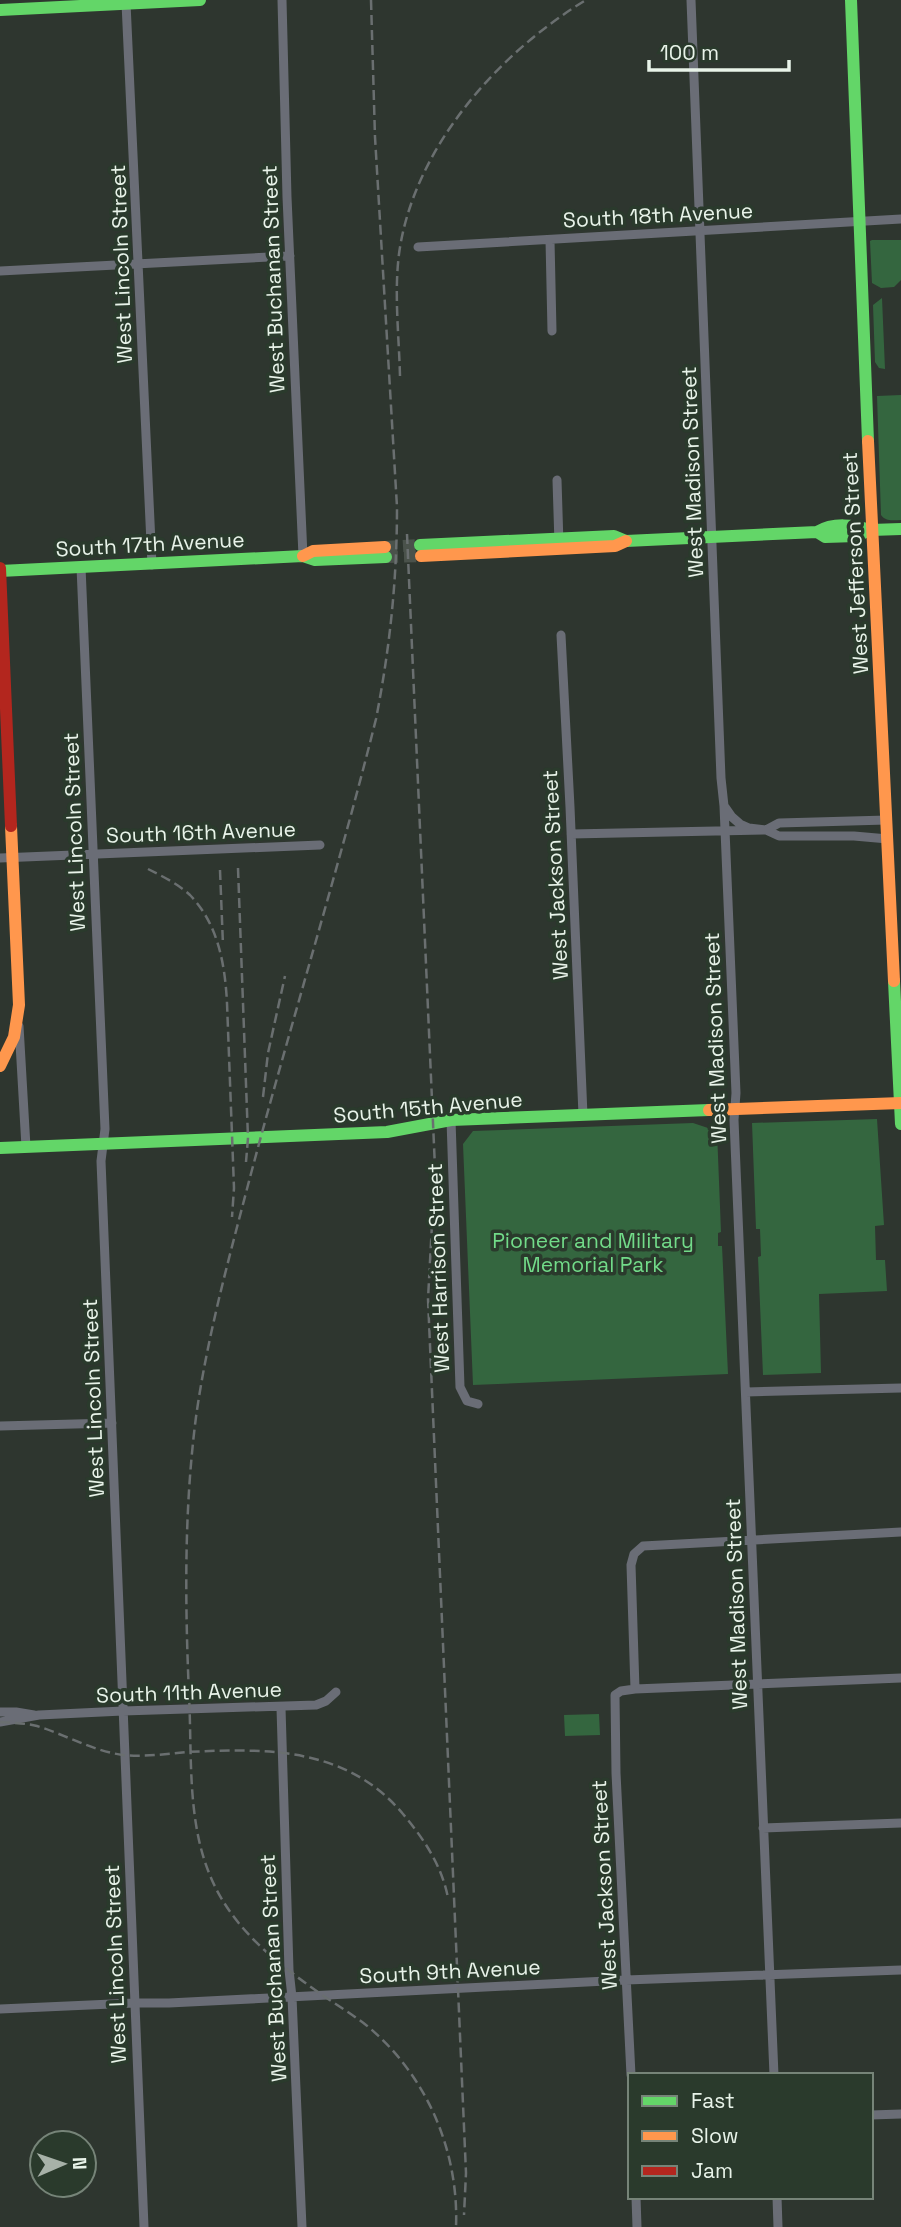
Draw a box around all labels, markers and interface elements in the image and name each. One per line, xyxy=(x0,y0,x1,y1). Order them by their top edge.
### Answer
scale bar xyxy=(649,28,789,72)
text: 100 m xyxy=(660,39,719,66)
street label: West Lincoln Street xyxy=(104,164,138,364)
street label: West Buchanan Street xyxy=(256,165,290,393)
street label: South 18th Avenue xyxy=(562,197,754,233)
street label: West Madison Street xyxy=(675,366,709,578)
street label: West Jefferson Street xyxy=(836,451,874,675)
street label: South 17th Avenue xyxy=(55,526,245,562)
street label: West Lincoln Street xyxy=(57,732,91,932)
street label: West Jackson Street xyxy=(536,769,574,981)
street label: South 16th Avenue xyxy=(106,815,296,849)
street label: West Madison Street xyxy=(698,932,732,1144)
street label: South 15th Avenue xyxy=(332,1085,524,1129)
street label: West Harrison Street xyxy=(421,1163,455,1373)
park label: Pioneer and Military Memorial Park xyxy=(492,1227,694,1278)
street label: West Lincoln Street xyxy=(76,1298,110,1498)
street label: West Madison Street xyxy=(719,1498,753,1710)
street label: South 11th Avenue xyxy=(96,1675,282,1709)
street label: West Jackson Street xyxy=(585,1779,623,1991)
street label: West Buchanan Street xyxy=(254,1853,292,2083)
street label: West Lincoln Street xyxy=(98,1864,132,2064)
street label: South 9th Avenue xyxy=(359,1953,541,1989)
legend xyxy=(628,2073,873,2199)
text: Fast xyxy=(691,2087,735,2114)
text: Slow xyxy=(691,2122,739,2149)
north arrow xyxy=(28,2129,98,2199)
text: N xyxy=(67,2157,92,2170)
text: Jam xyxy=(691,2157,733,2184)

